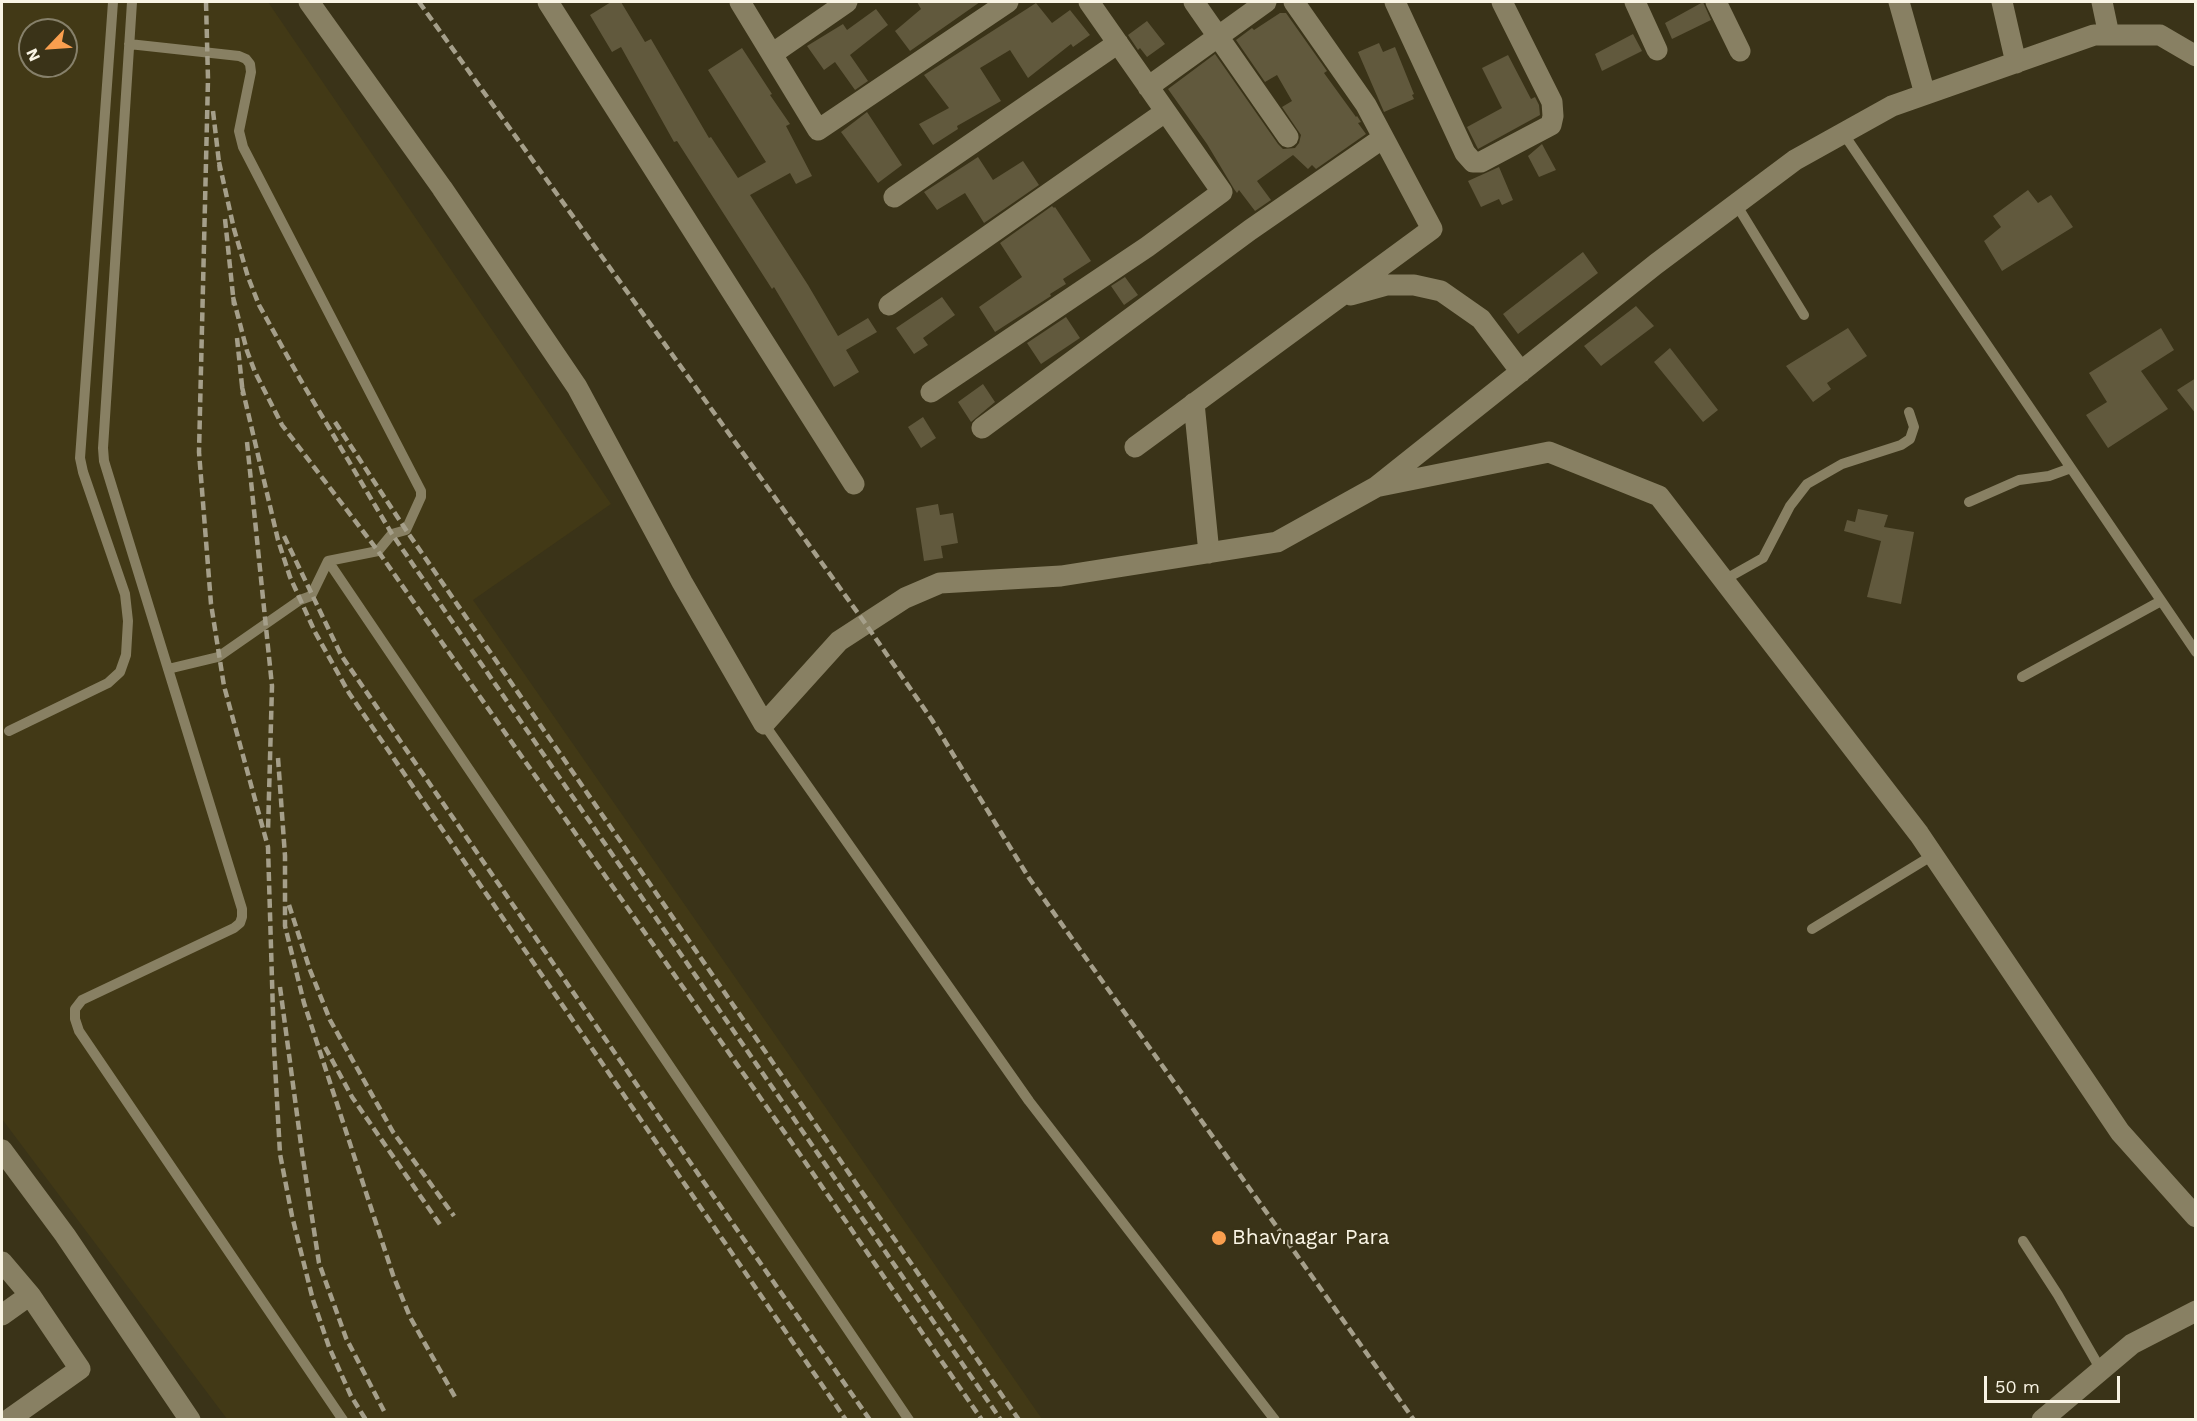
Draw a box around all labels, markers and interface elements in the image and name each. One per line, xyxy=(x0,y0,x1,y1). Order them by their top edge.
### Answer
north arrow xyxy=(18,18,78,78)
text: N xyxy=(22,46,44,64)
place label: Bhavnagar Para xyxy=(1232,1225,1390,1251)
marker: Bhavnagar Para xyxy=(1210,1229,1228,1247)
scale bar xyxy=(1987,1364,2124,1402)
text: 50 m xyxy=(1995,1376,2040,1397)

